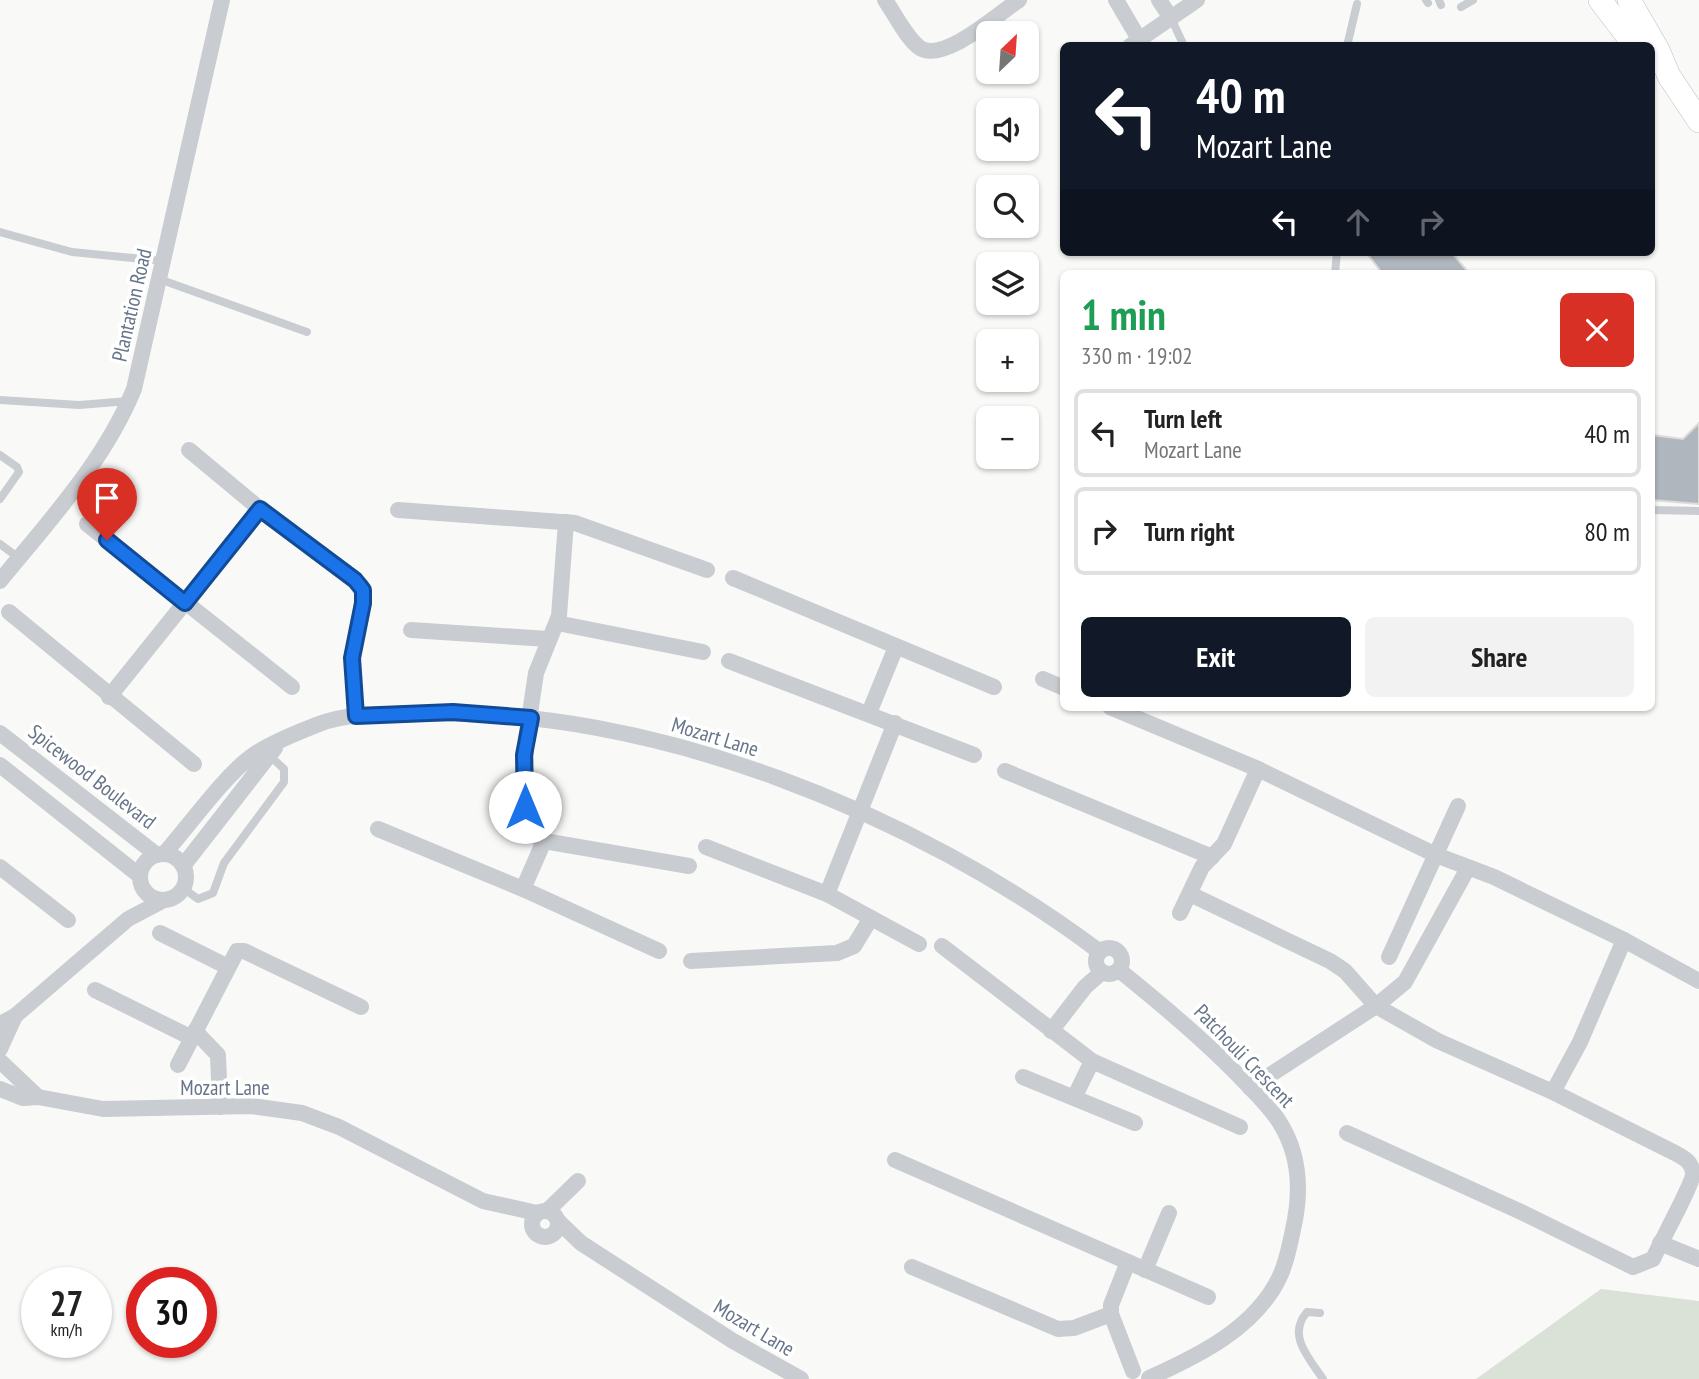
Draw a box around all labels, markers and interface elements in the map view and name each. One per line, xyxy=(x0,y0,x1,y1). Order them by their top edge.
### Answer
north arrow xyxy=(976,21,1040,84)
map controls xyxy=(976,21,1039,469)
text: 40 m xyxy=(1196,63,1285,127)
icon: left xyxy=(1081,70,1172,161)
button: sound xyxy=(976,98,1039,161)
text: Mozart Lane xyxy=(1196,125,1332,167)
button: search xyxy=(976,175,1039,238)
icon: left xyxy=(1266,203,1304,241)
icon: ahead xyxy=(1339,203,1377,241)
icon: right xyxy=(1412,203,1450,241)
street label: Plantation Road xyxy=(105,246,158,364)
button: layers xyxy=(976,252,1039,315)
text: 1 min xyxy=(1081,287,1166,342)
button: close xyxy=(1560,293,1634,367)
button: + xyxy=(976,329,1039,392)
text: 330 m · 19:02 xyxy=(1081,341,1193,370)
text: Turn left xyxy=(1144,402,1222,435)
button: − xyxy=(976,406,1039,469)
icon: left xyxy=(1085,414,1123,452)
text: 40 m xyxy=(1584,417,1630,450)
text: Mozart Lane xyxy=(1144,435,1242,464)
pin xyxy=(77,468,137,540)
icon: arrive xyxy=(88,479,126,517)
icon: right xyxy=(1085,512,1123,550)
text: Turn right xyxy=(1144,515,1235,548)
text: 80 m xyxy=(1584,515,1630,548)
button: Exit xyxy=(1081,617,1351,697)
button: Share xyxy=(1365,617,1634,697)
street label: Mozart Lane xyxy=(668,711,762,762)
street label: Spicewood Boulevard xyxy=(23,718,162,835)
position arrow xyxy=(488,770,562,844)
street label: Patchouli Crescent xyxy=(1188,998,1301,1113)
street label: Mozart Lane xyxy=(180,1074,270,1101)
speed limit sign: 30 xyxy=(126,1267,217,1358)
text: 27 xyxy=(50,1280,83,1326)
street label: Mozart Lane xyxy=(709,1293,800,1362)
text: km/h xyxy=(51,1318,82,1341)

